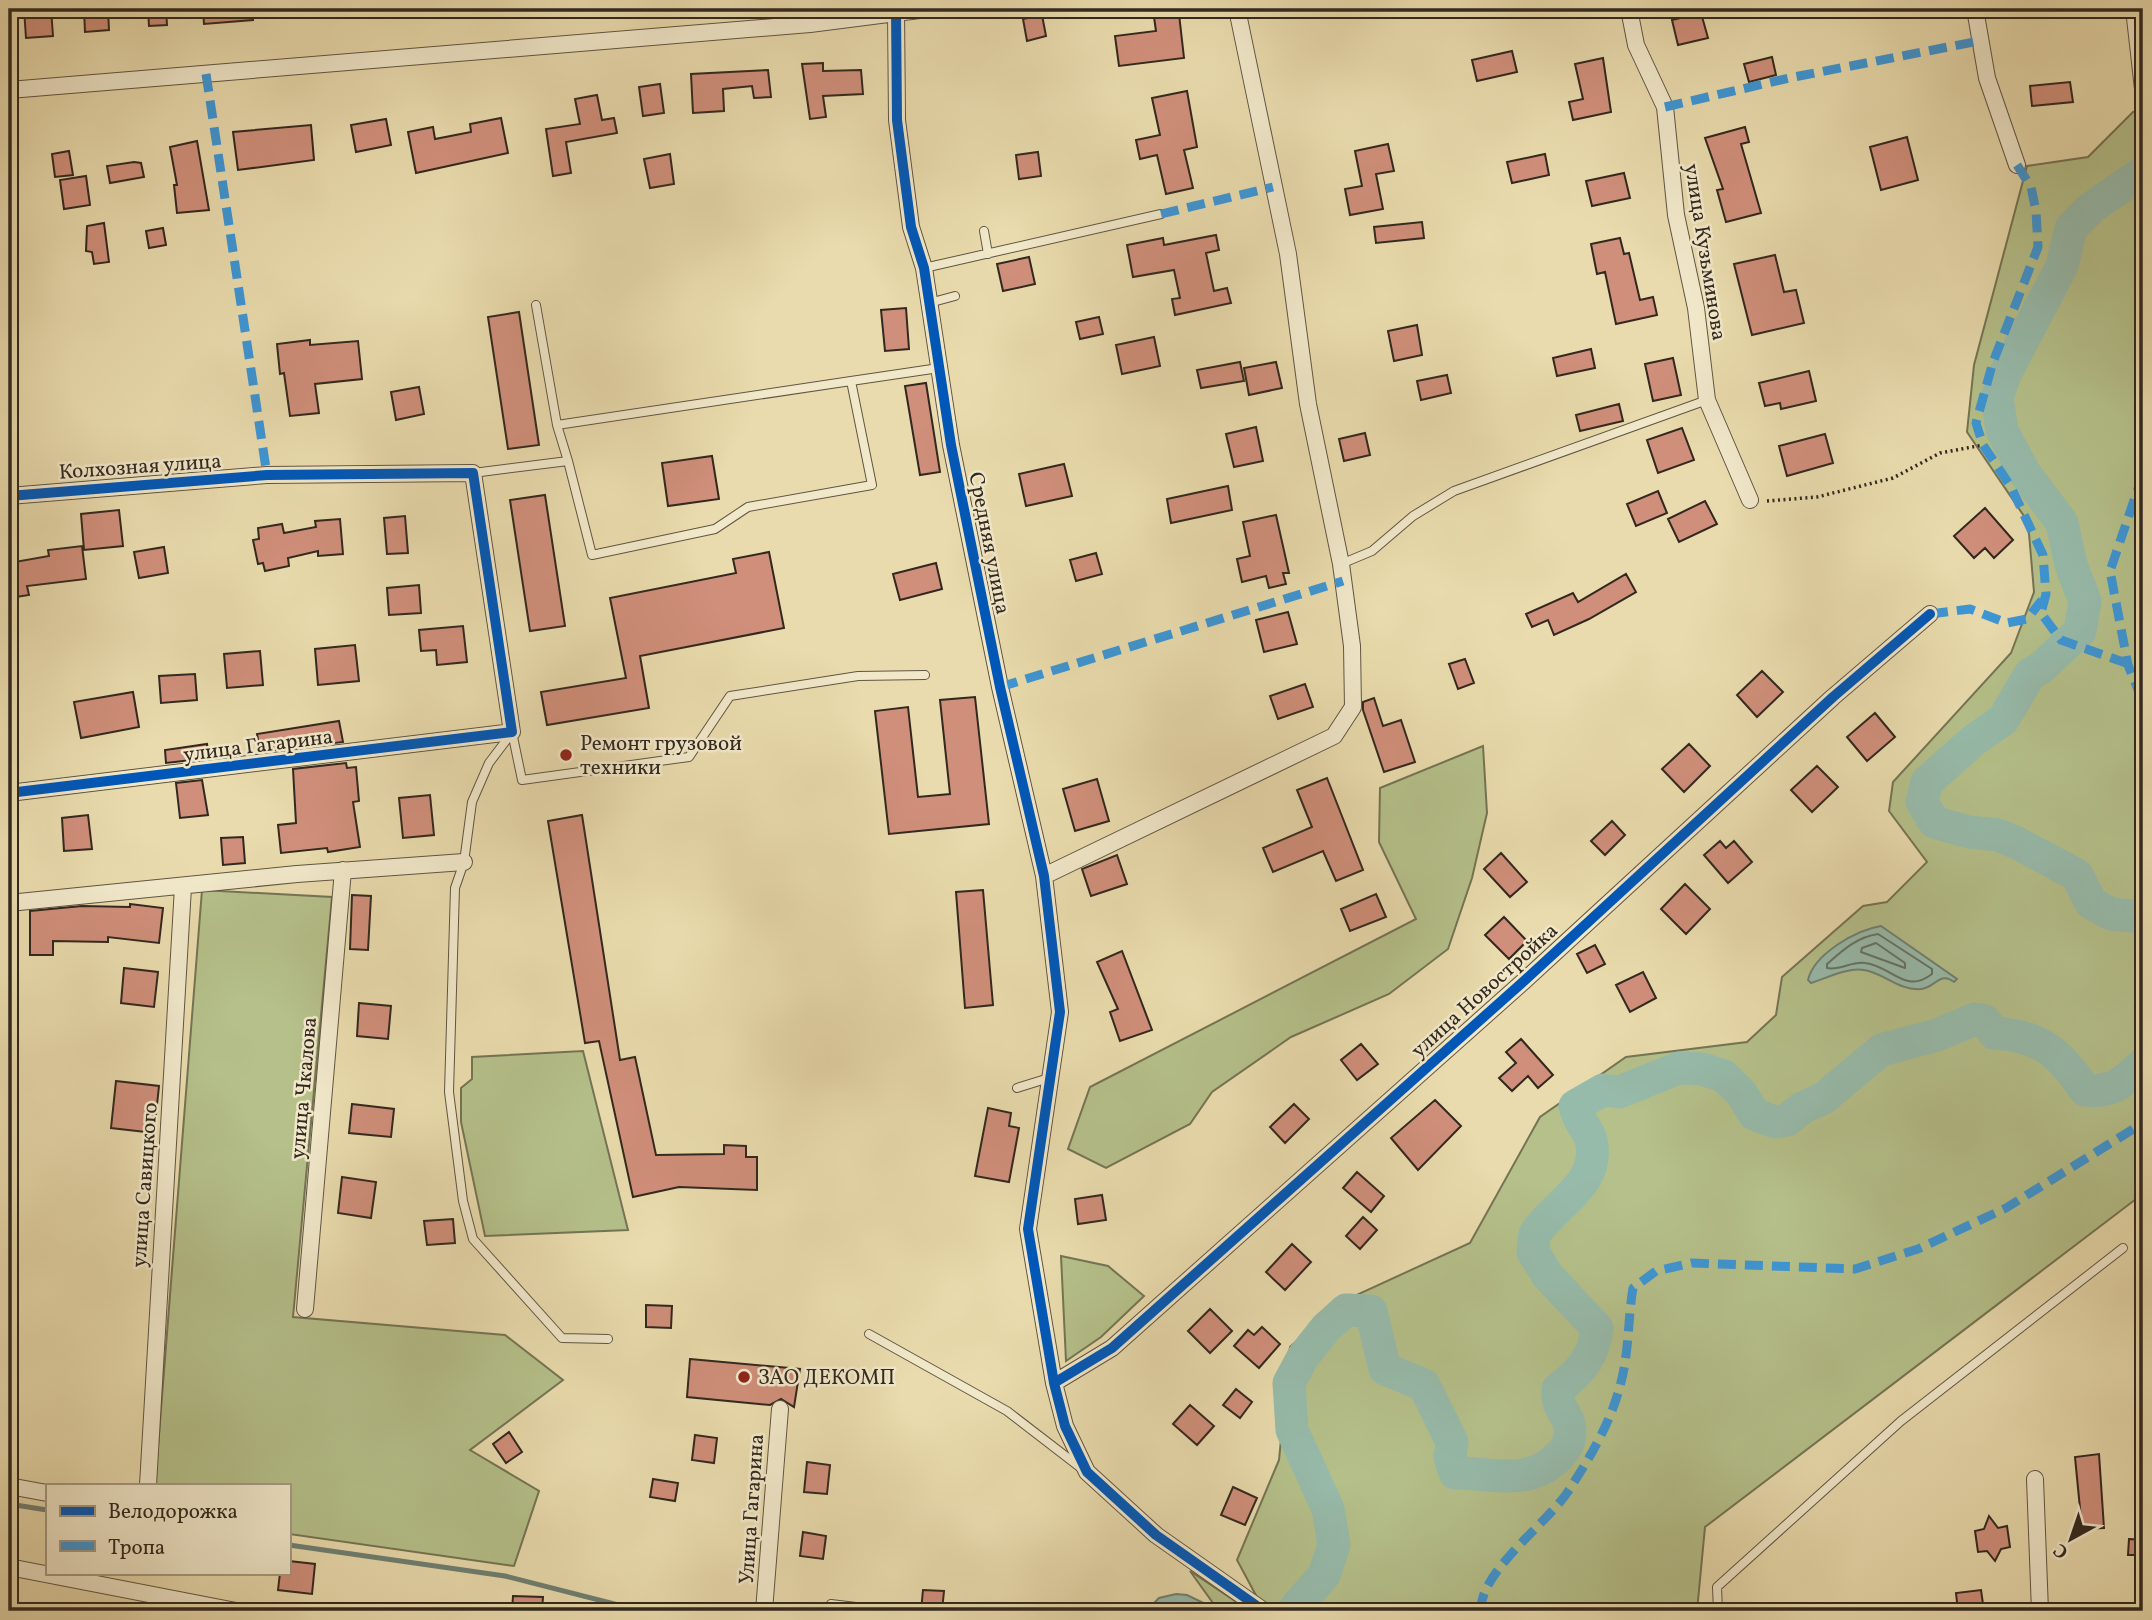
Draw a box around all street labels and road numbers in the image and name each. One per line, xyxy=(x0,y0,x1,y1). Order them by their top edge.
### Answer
street label: улица Кузьминова xyxy=(1676,162,1733,343)
street label: Колхозная улица xyxy=(58,447,222,488)
street label: Средняя улица xyxy=(961,470,1017,617)
street label: улица Гагарина xyxy=(182,723,335,770)
street label: улица Новостройка xyxy=(1405,917,1565,1065)
street label: улица Чкалова xyxy=(284,1016,325,1160)
street label: улица Савицкого xyxy=(125,1102,166,1269)
street label: Улица Гагарина xyxy=(733,1433,772,1585)

